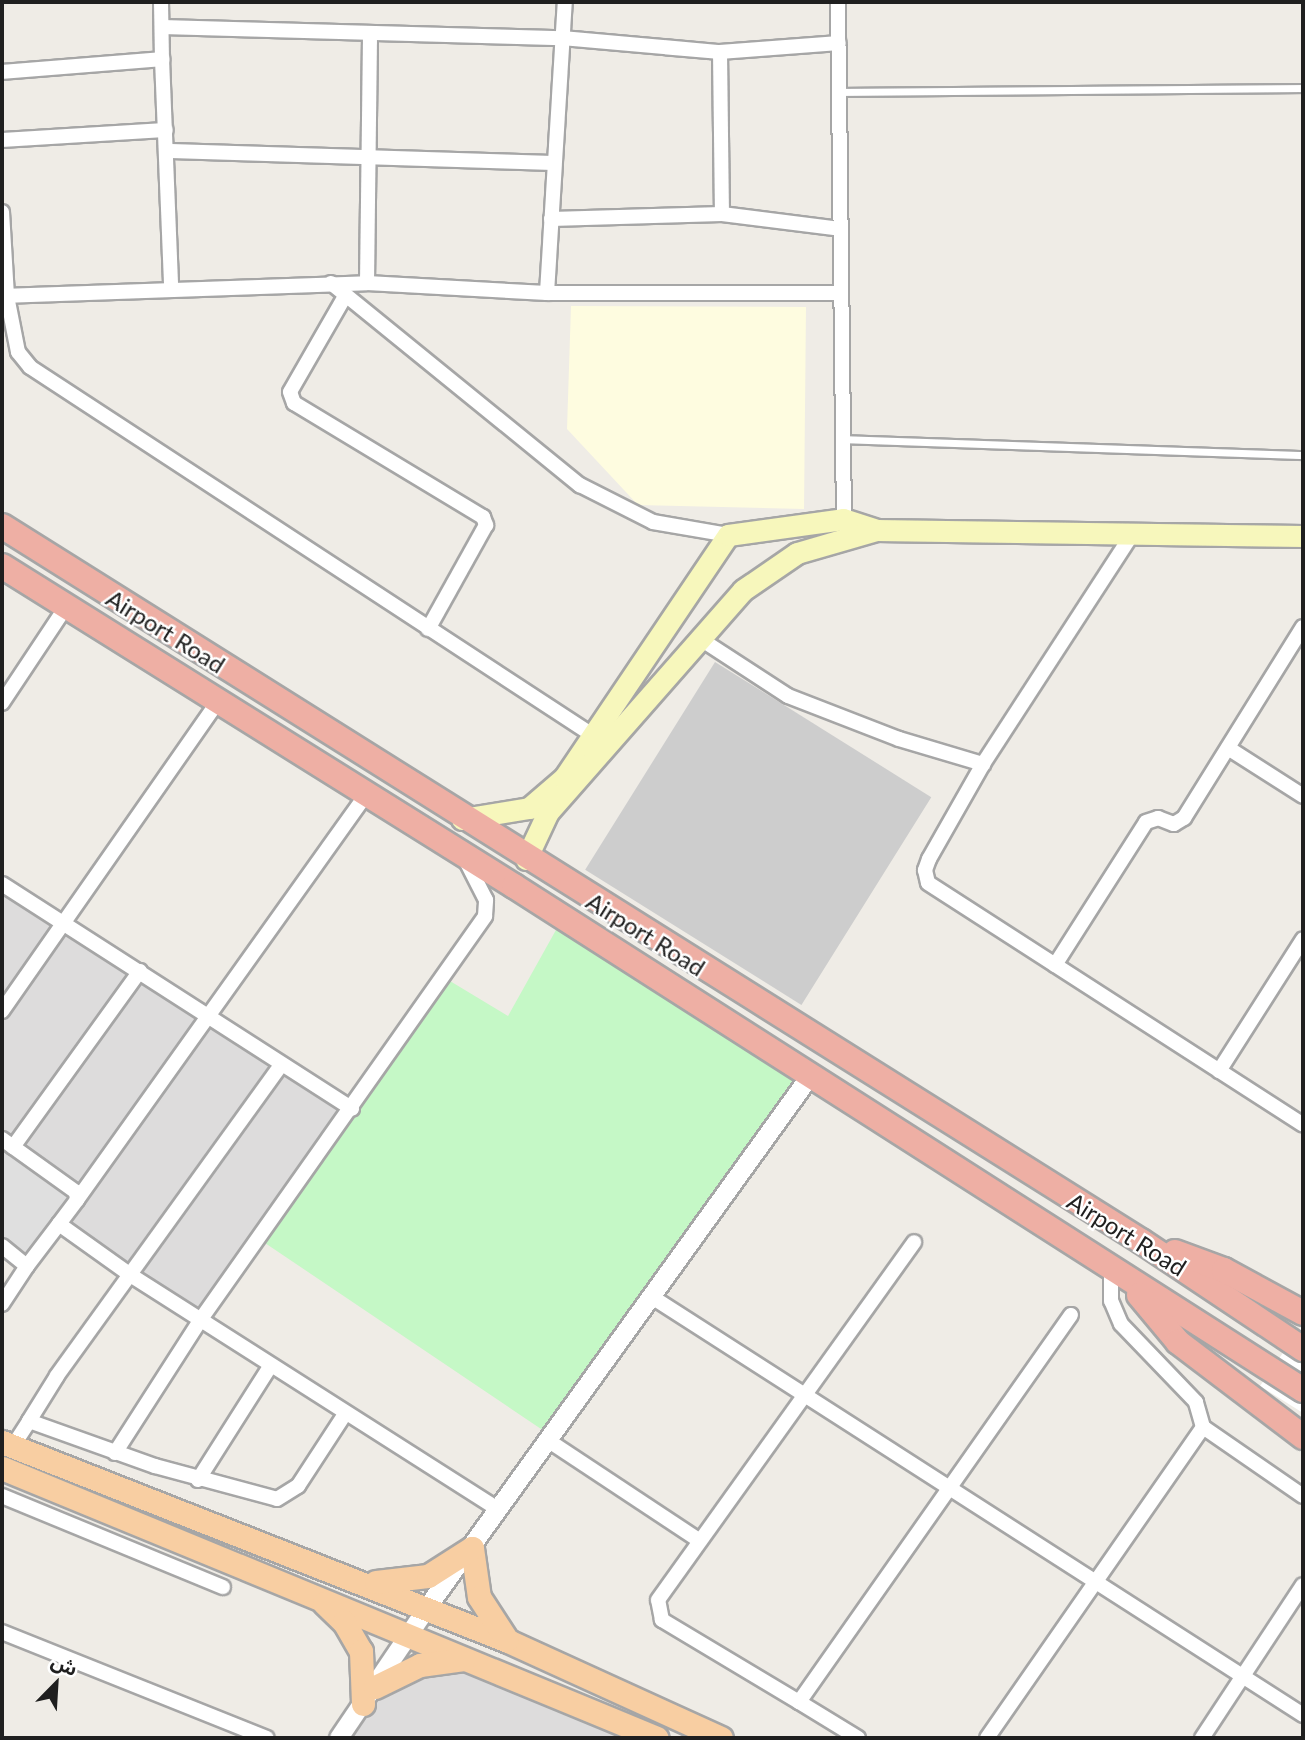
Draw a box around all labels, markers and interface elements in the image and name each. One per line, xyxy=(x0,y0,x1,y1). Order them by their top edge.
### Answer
street label: Airport Road xyxy=(101,583,231,679)
street label: Airport Road xyxy=(581,886,711,982)
street label: Airport Road xyxy=(1062,1186,1192,1282)
north arrow xyxy=(21,1649,91,1719)
text: ش xyxy=(48,1649,81,1680)

